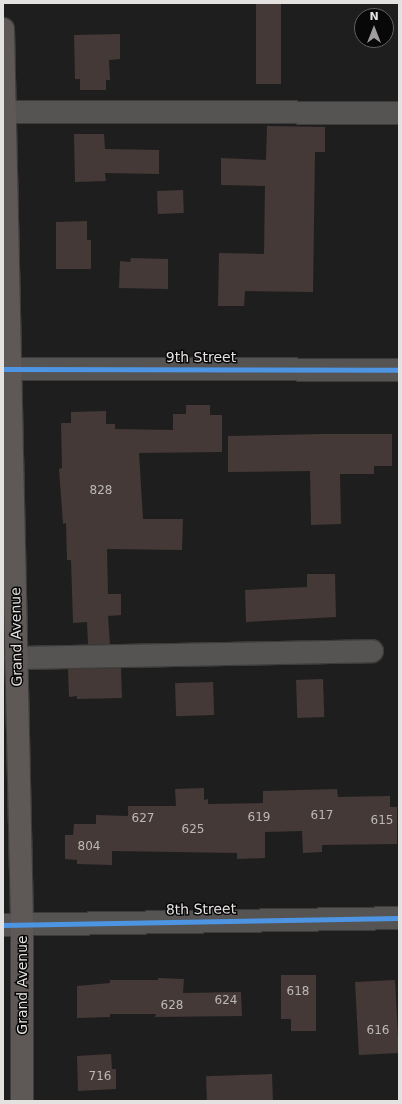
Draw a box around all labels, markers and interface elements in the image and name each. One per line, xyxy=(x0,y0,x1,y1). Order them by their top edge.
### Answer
north arrow xyxy=(354,8,394,48)
text: N xyxy=(369,10,379,23)
street label: 9th Street xyxy=(166,349,236,365)
house number: 828 xyxy=(90,484,112,498)
street label: Grand Avenue xyxy=(7,587,25,687)
house number: 617 xyxy=(311,809,333,823)
house number: 619 xyxy=(248,811,270,825)
house number: 627 xyxy=(132,812,154,826)
house number: 615 xyxy=(371,814,393,828)
house number: 625 xyxy=(182,823,204,837)
house number: 804 xyxy=(78,840,100,854)
street label: 8th Street xyxy=(166,900,236,918)
street label: Grand Avenue xyxy=(14,935,30,1035)
house number: 618 xyxy=(287,985,309,999)
house number: 624 xyxy=(215,994,237,1008)
house number: 628 xyxy=(161,999,183,1013)
house number: 616 xyxy=(367,1024,389,1038)
house number: 716 xyxy=(89,1070,111,1084)

